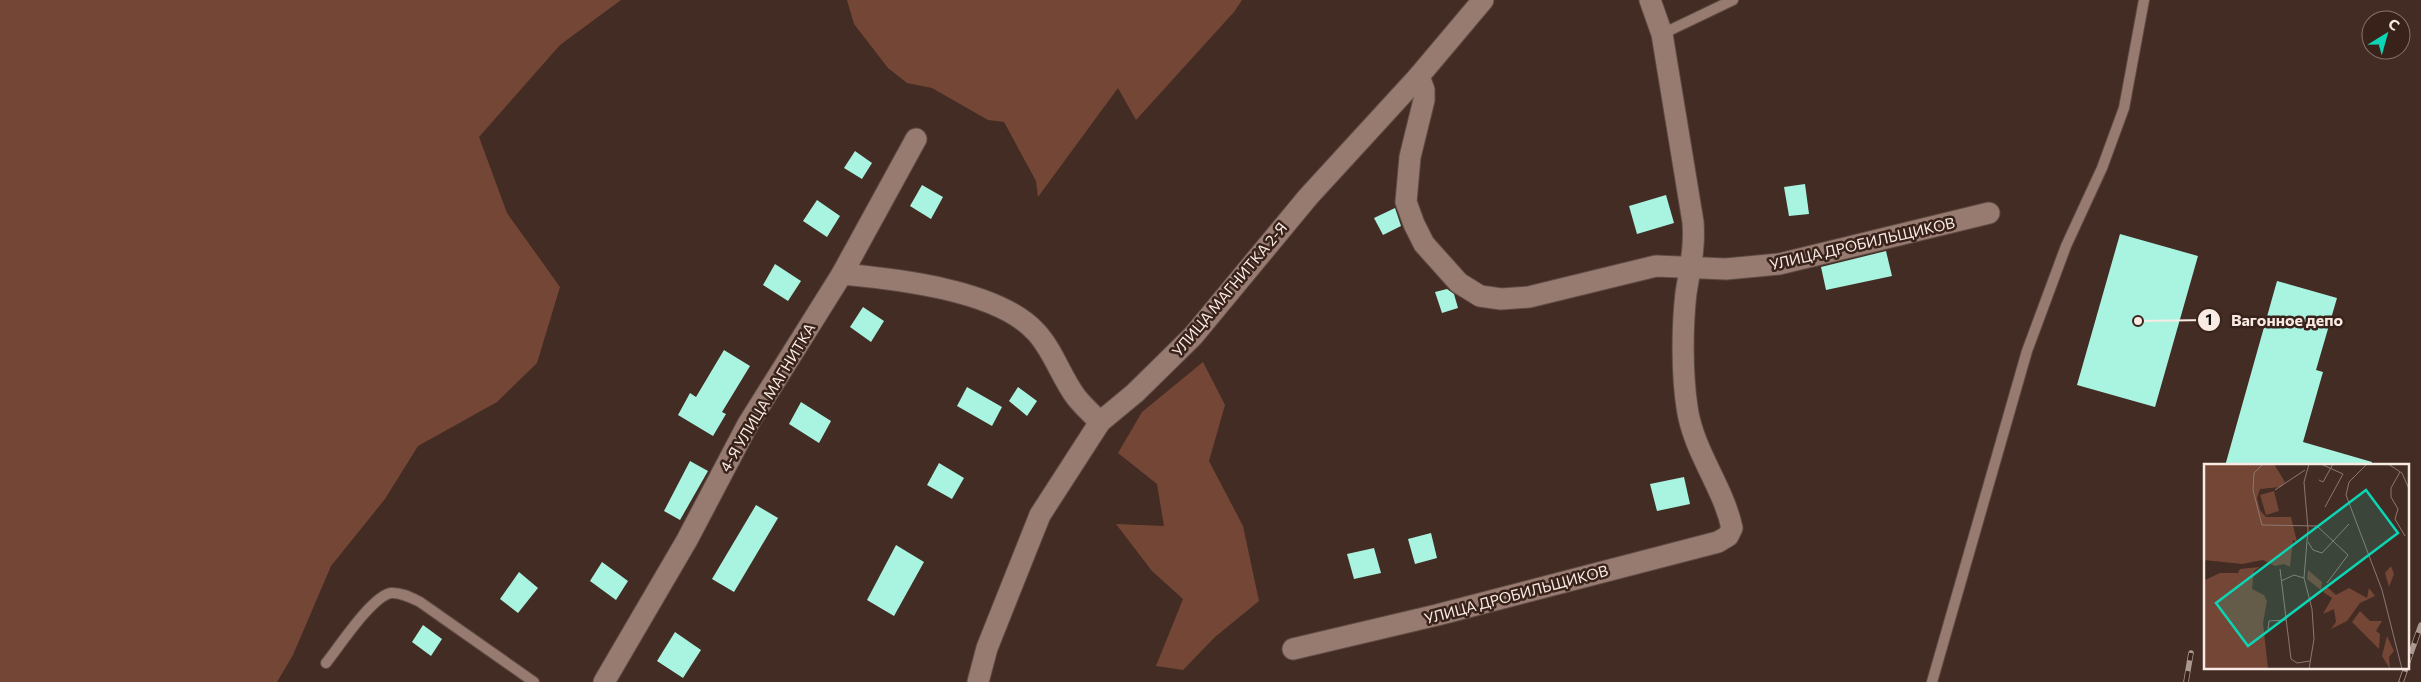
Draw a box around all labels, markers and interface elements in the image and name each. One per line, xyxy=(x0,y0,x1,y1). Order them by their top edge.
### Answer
north arrow xyxy=(2361,10,2411,60)
text: С xyxy=(2385,15,2403,34)
street label: УЛИЦА ДРОБИЛЬЩИКОВ xyxy=(1768,213,1957,273)
street label: УЛИЦА МАГНИТКА 2-Я xyxy=(1168,218,1290,360)
callout: Вагонное депо xyxy=(2196,305,2354,336)
text: 1 xyxy=(2206,310,2212,328)
text: Вагонное депо xyxy=(2231,310,2344,329)
street label: 4-Я УЛИЦА МАГНИТКА xyxy=(715,319,819,475)
inset map xyxy=(2204,464,2408,670)
street label: УЛИЦА ДРОБИЛЬЩИКОВ xyxy=(1422,561,1610,627)

